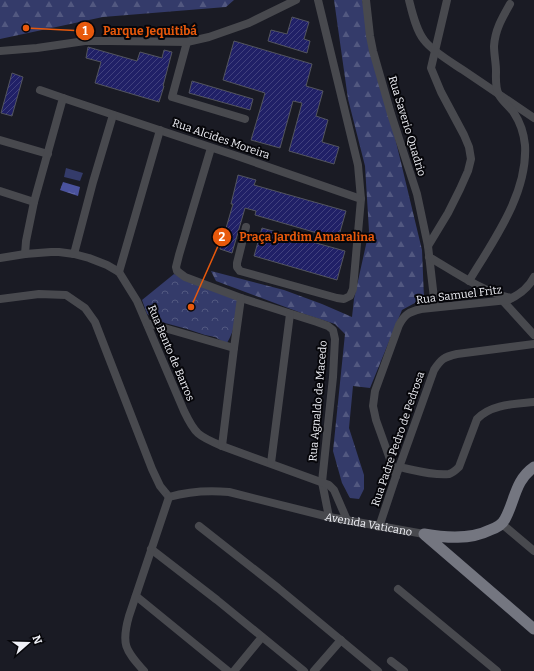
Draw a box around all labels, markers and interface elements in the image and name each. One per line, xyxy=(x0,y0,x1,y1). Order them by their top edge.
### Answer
callout: Parque Jequitibá xyxy=(75,19,205,43)
text: 1 xyxy=(82,24,88,38)
text: Parque Jequitibá xyxy=(103,24,197,38)
street label: Rua Saverio Quadrio xyxy=(386,74,428,178)
street label: Rua Alcides Moreira xyxy=(171,116,271,162)
callout: Praça Jardim Amaralina xyxy=(212,225,383,249)
text: 2 xyxy=(219,230,226,244)
text: Praça Jardim Amaralina xyxy=(239,230,375,244)
street label: Rua Samuel Fritz xyxy=(415,283,503,307)
street label: Rua Bento de Barros xyxy=(145,303,197,403)
street label: Rua Agnaldo de Macedo xyxy=(306,340,330,462)
street label: Rua Padre Pedro de Pedrosa xyxy=(369,370,427,508)
street label: Avenida Vaticano xyxy=(324,510,413,538)
north arrow xyxy=(8,623,48,663)
text: N xyxy=(29,634,45,646)

